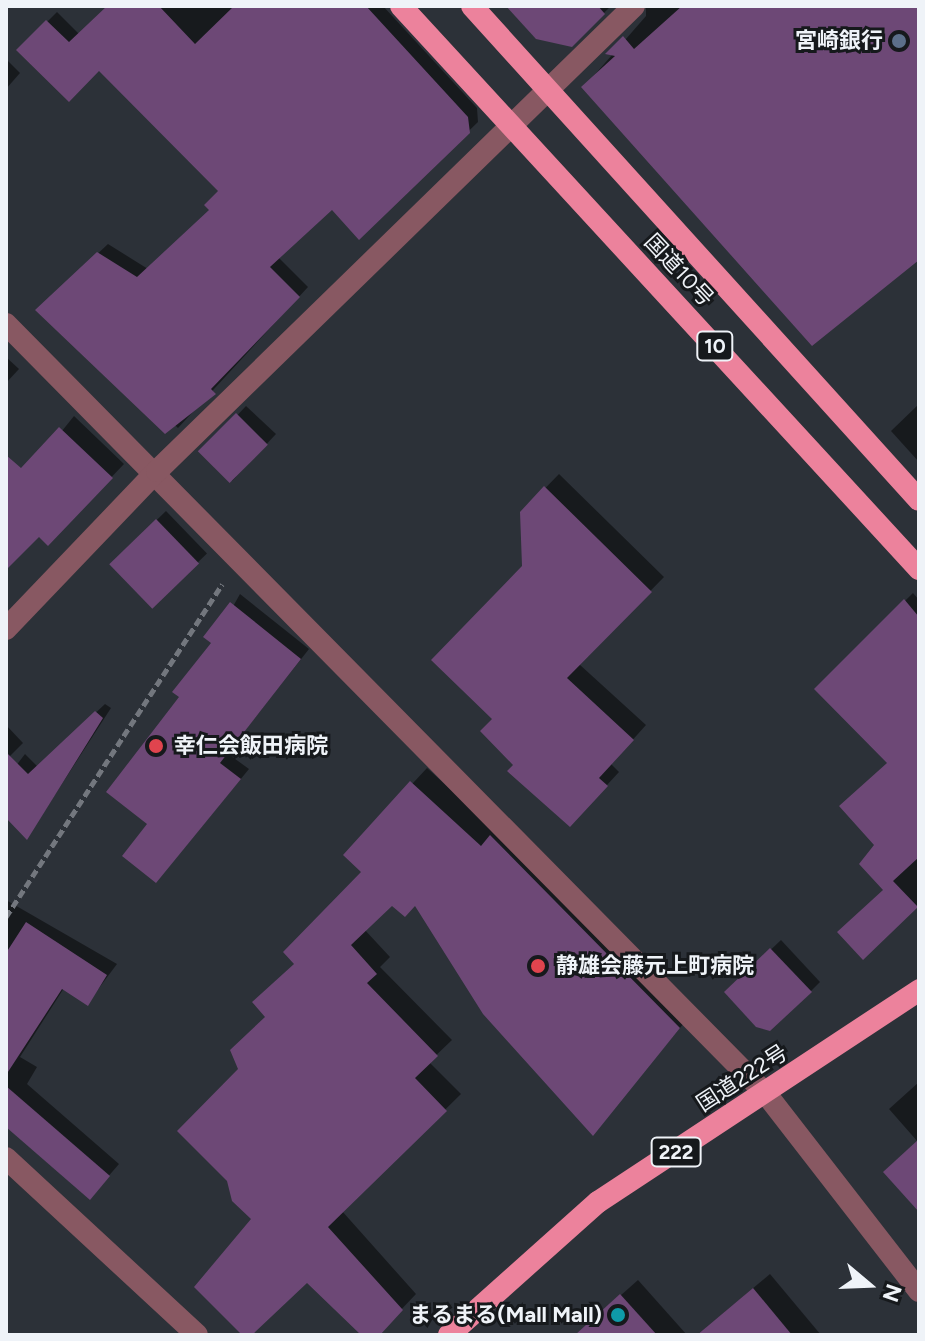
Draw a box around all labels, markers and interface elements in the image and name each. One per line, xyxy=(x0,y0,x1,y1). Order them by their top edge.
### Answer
place label: 宮崎銀行 xyxy=(795,28,883,54)
marker: 宮崎銀行 xyxy=(890,32,908,50)
street label: 国道10号 xyxy=(639,228,719,312)
road number: 10 xyxy=(695,330,735,362)
place label: 幸仁会飯田病院 xyxy=(174,733,328,759)
marker: 幸仁会飯田病院 xyxy=(145,735,167,757)
place label: 静雄会藤元上町病院 xyxy=(556,953,754,979)
marker: 静雄会藤元上町病院 xyxy=(527,955,549,977)
street label: 国道222号 xyxy=(692,1039,792,1117)
road number: 222 xyxy=(650,1136,702,1168)
north arrow xyxy=(829,1245,909,1325)
text: N xyxy=(877,1281,908,1305)
place label: まるまる(Mall Mall) xyxy=(409,1302,602,1328)
marker: まるまる(Mall Mall) xyxy=(609,1306,627,1324)

